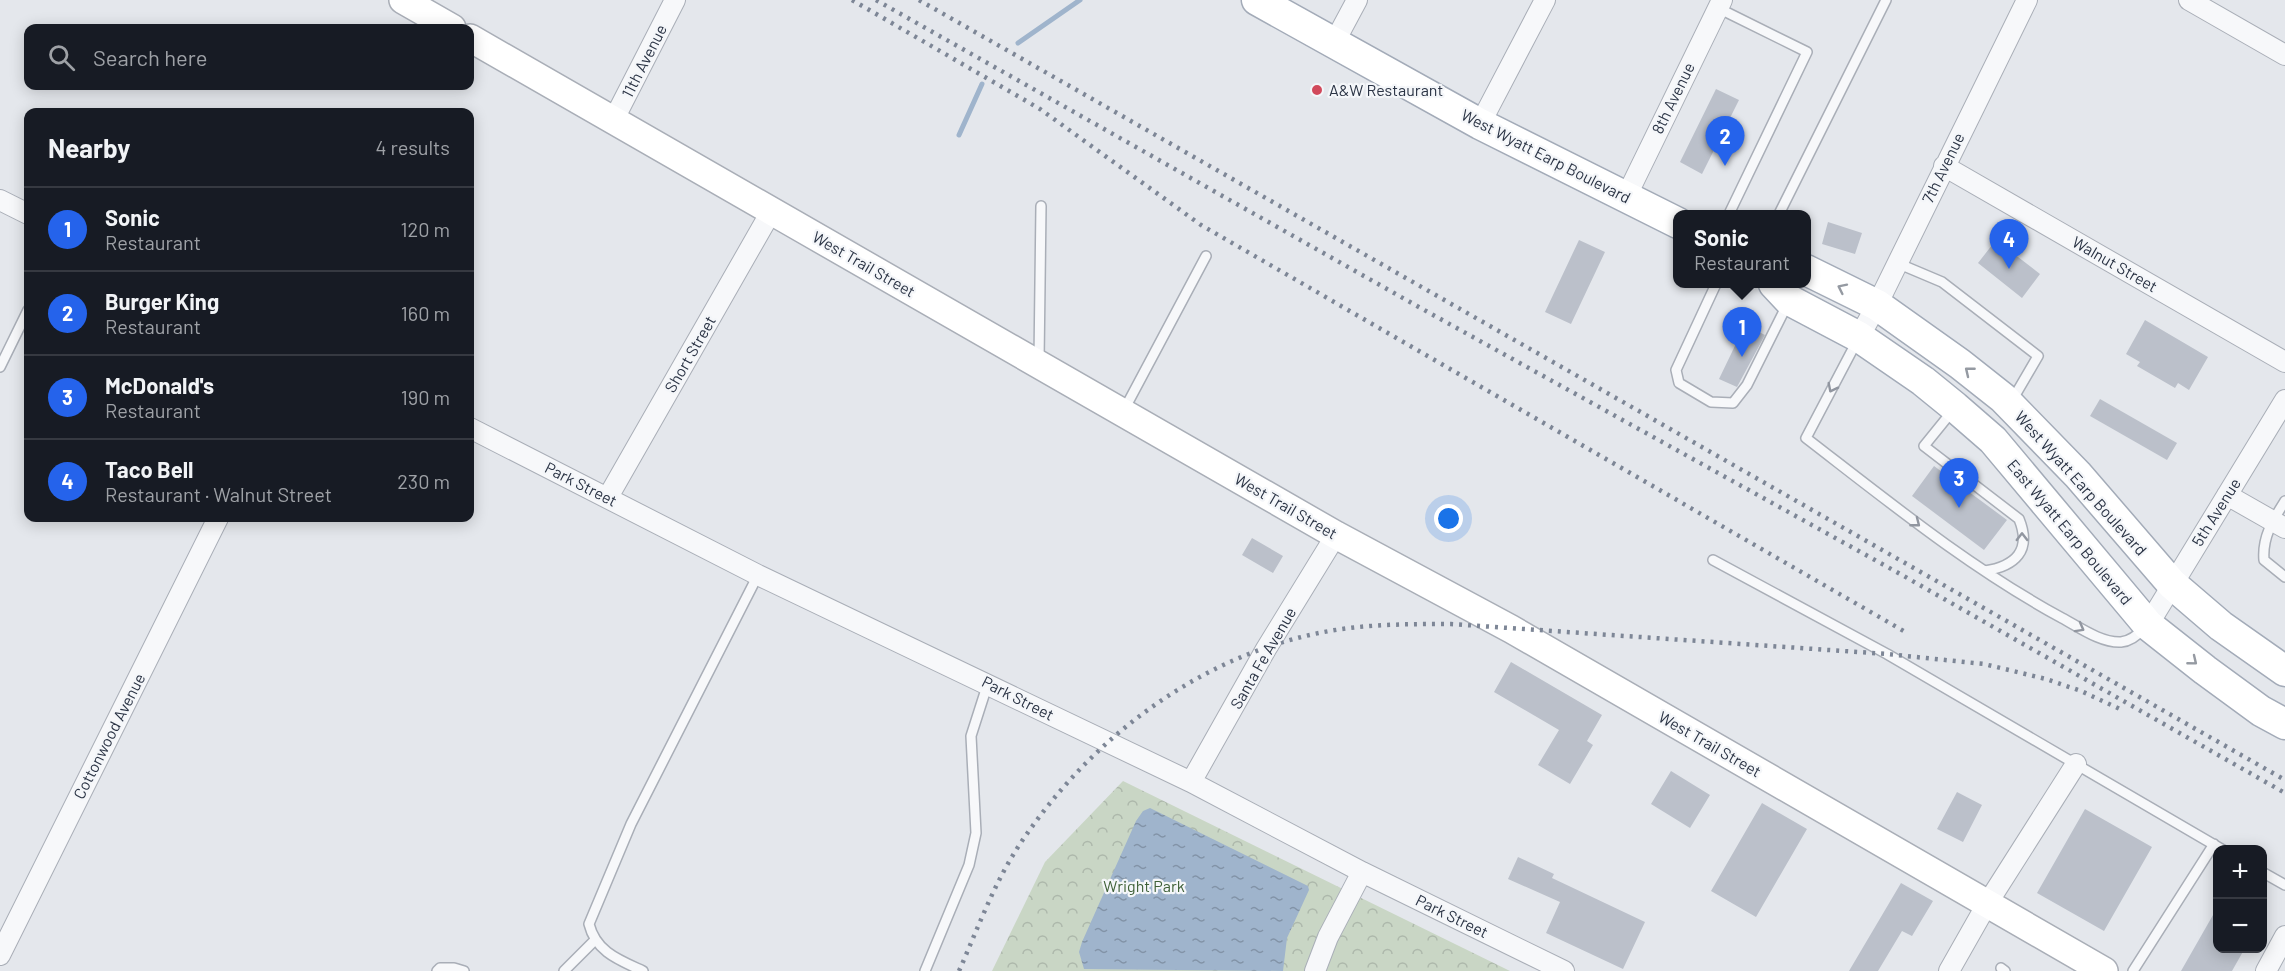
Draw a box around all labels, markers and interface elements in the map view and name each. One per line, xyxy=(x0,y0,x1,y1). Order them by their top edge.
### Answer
street label: 11th Avenue xyxy=(617,21,670,101)
search box xyxy=(24,24,474,90)
icon: search xyxy=(45,41,78,74)
text: Search here xyxy=(93,44,207,70)
street label: 8th Avenue xyxy=(1647,59,1698,136)
place label: A&W Restaurant xyxy=(1329,80,1443,99)
marker: A&W Restaurant xyxy=(1310,83,1324,97)
street label: West Wyatt Earp Boulevard xyxy=(1458,105,1634,207)
pin: 2 xyxy=(1706,116,1744,166)
street label: 7th Avenue xyxy=(1917,129,1968,206)
text: Nearby xyxy=(48,132,130,163)
text: 4 results xyxy=(375,135,450,159)
text: Sonic xyxy=(105,204,160,230)
popup xyxy=(1673,210,1811,288)
text: 1 xyxy=(64,217,71,241)
text: 120 m xyxy=(400,217,450,241)
pin: 4 xyxy=(1990,220,2028,269)
text: Sonic xyxy=(1694,224,1749,250)
street label: West Trail Street xyxy=(810,227,919,301)
text: Restaurant xyxy=(105,230,201,254)
street label: Walnut Street xyxy=(2069,232,2161,296)
text: Restaurant xyxy=(1694,250,1790,274)
one-way arrow xyxy=(1837,283,1848,295)
text: Burger King xyxy=(105,288,219,314)
text: 2 xyxy=(62,301,73,325)
text: 160 m xyxy=(401,301,450,325)
pin: 1 xyxy=(1722,308,1762,357)
street label: Short Street xyxy=(660,312,719,395)
text: Restaurant xyxy=(105,314,201,338)
one-way arrow xyxy=(1965,368,1976,379)
text: McDonald's xyxy=(105,372,214,398)
one-way arrow xyxy=(1828,382,1839,393)
text: 3 xyxy=(62,385,73,409)
text: 190 m xyxy=(401,385,450,409)
text: Restaurant xyxy=(105,398,201,422)
street label: West Wyatt Earp Boulevard xyxy=(2012,407,2151,559)
street label: East Wyatt Earp Boulevard xyxy=(2004,455,2137,608)
text: Taco Bell xyxy=(105,456,193,482)
street label: Park Street xyxy=(542,457,620,510)
pin: 3 xyxy=(1940,458,1978,508)
text: 4 xyxy=(61,469,74,493)
text: 230 m xyxy=(397,469,450,493)
street label: West Trail Street xyxy=(1232,469,1341,543)
street label: 5th Avenue xyxy=(2187,474,2244,549)
text: Restaurant · Walnut Street xyxy=(105,482,332,506)
your location xyxy=(1434,504,1463,533)
one-way arrow xyxy=(1910,515,1921,526)
one-way arrow xyxy=(2016,532,2028,541)
street label: Santa Fe Avenue xyxy=(1226,603,1299,712)
one-way arrow xyxy=(2074,621,2085,632)
one-way arrow xyxy=(2186,654,2197,665)
street label: Cottonwood Avenue xyxy=(69,670,148,802)
street label: Park Street xyxy=(979,671,1057,724)
street label: West Trail Street xyxy=(1656,707,1765,781)
map controls xyxy=(2213,845,2267,953)
button: + xyxy=(2213,845,2267,899)
park label: Wright Park xyxy=(1103,876,1185,895)
street label: Park Street xyxy=(1413,890,1492,941)
button: − xyxy=(2213,899,2267,953)

